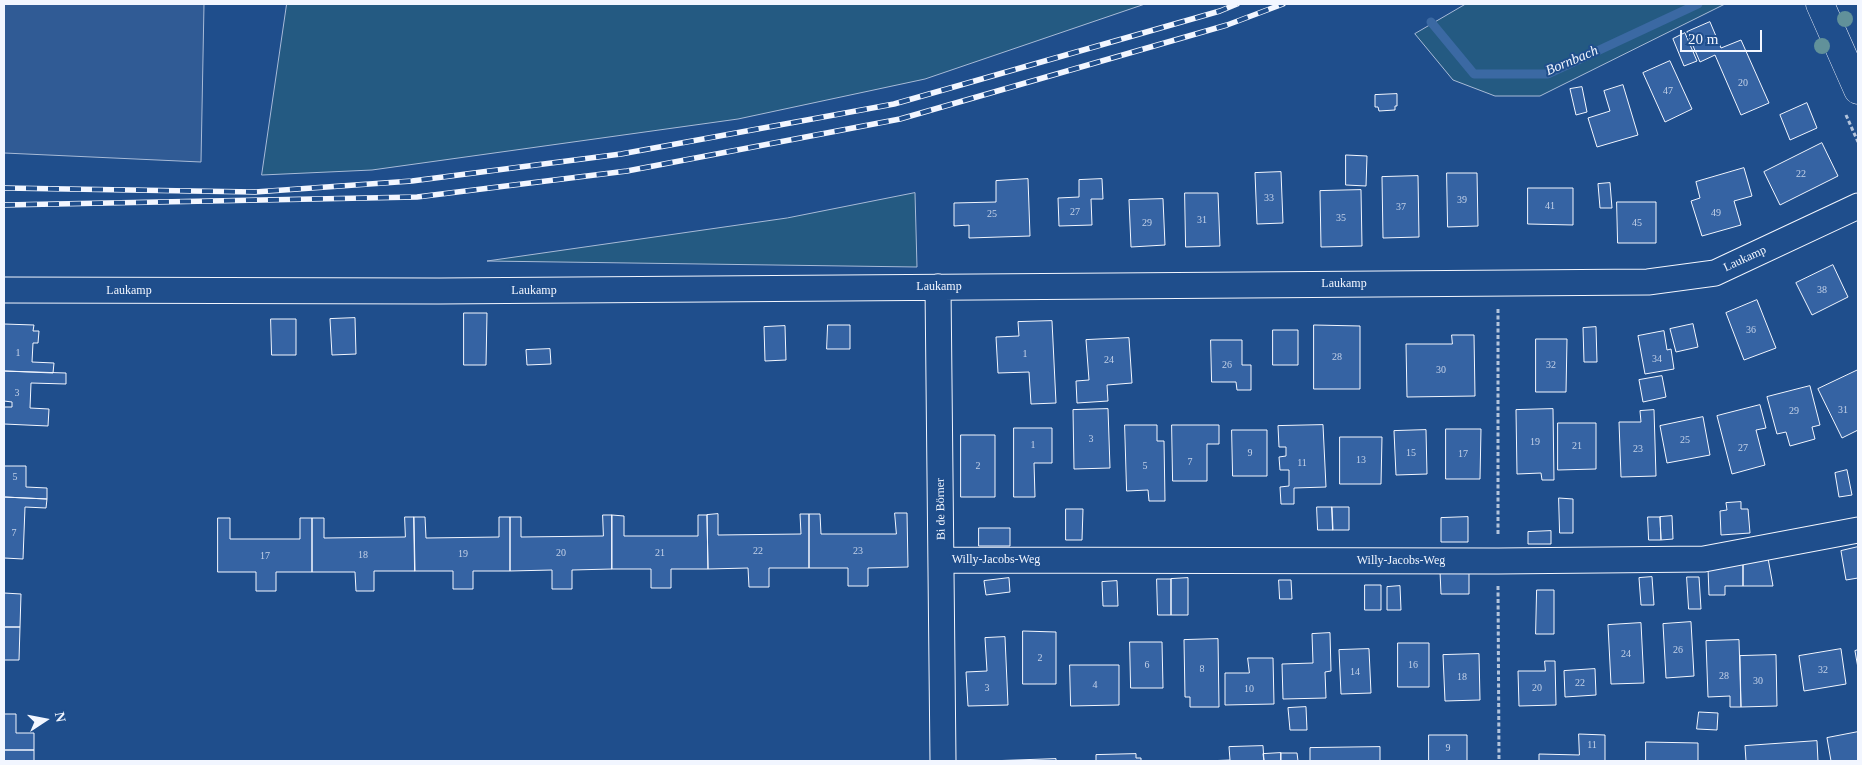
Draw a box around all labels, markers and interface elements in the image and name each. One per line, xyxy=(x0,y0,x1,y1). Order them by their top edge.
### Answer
scale bar xyxy=(1682,20,1764,52)
text: 20 m xyxy=(1688,31,1718,47)
water label: Bornbach xyxy=(1543,42,1601,80)
house number: 20 xyxy=(1738,77,1748,89)
house number: 47 xyxy=(1663,85,1673,97)
house number: 22 xyxy=(1796,168,1806,180)
house number: 33 xyxy=(1264,192,1274,204)
house number: 39 xyxy=(1457,194,1467,206)
house number: 41 xyxy=(1545,200,1555,212)
house number: 37 xyxy=(1396,201,1406,213)
house number: 27 xyxy=(1070,206,1080,218)
house number: 49 xyxy=(1711,207,1721,219)
house number: 25 xyxy=(987,208,997,220)
house number: 35 xyxy=(1336,212,1346,224)
house number: 31 xyxy=(1197,214,1207,226)
house number: 29 xyxy=(1142,217,1152,229)
house number: 45 xyxy=(1632,217,1642,229)
street label: Laukamp xyxy=(1721,243,1769,275)
street label: Laukamp xyxy=(1321,277,1367,291)
street label: Laukamp xyxy=(916,280,962,294)
street label: Laukamp xyxy=(106,284,152,298)
street label: Laukamp xyxy=(511,284,557,298)
house number: 38 xyxy=(1817,284,1827,296)
house number: 36 xyxy=(1746,324,1756,336)
house number: 1 xyxy=(16,347,20,359)
house number: 1 xyxy=(1022,348,1028,360)
house number: 28 xyxy=(1332,351,1342,363)
house number: 34 xyxy=(1652,353,1662,365)
house number: 24 xyxy=(1104,354,1114,366)
house number: 26 xyxy=(1222,359,1232,371)
house number: 32 xyxy=(1546,359,1556,371)
house number: 30 xyxy=(1436,364,1446,376)
house number: 3 xyxy=(14,387,20,399)
house number: 31 xyxy=(1838,404,1848,416)
house number: 29 xyxy=(1789,405,1799,417)
house number: 3 xyxy=(1088,433,1094,445)
house number: 25 xyxy=(1680,434,1690,446)
house number: 19 xyxy=(1530,436,1540,448)
house number: 1 xyxy=(1030,439,1036,451)
house number: 21 xyxy=(1572,440,1582,452)
house number: 27 xyxy=(1738,442,1748,454)
house number: 23 xyxy=(1633,443,1643,455)
house number: 9 xyxy=(1248,447,1252,459)
house number: 15 xyxy=(1406,447,1416,459)
house number: 17 xyxy=(1458,448,1468,460)
house number: 13 xyxy=(1356,454,1366,466)
house number: 7 xyxy=(1188,456,1192,468)
house number: 11 xyxy=(1297,457,1307,469)
house number: 2 xyxy=(976,460,980,472)
house number: 5 xyxy=(1142,460,1148,472)
house number: 5 xyxy=(12,471,18,483)
street label: Bi de Börner xyxy=(933,478,949,540)
house number: 7 xyxy=(12,527,16,539)
house number: 22 xyxy=(753,545,763,557)
house number: 23 xyxy=(853,545,863,557)
house number: 20 xyxy=(556,547,566,559)
house number: 21 xyxy=(655,547,665,559)
house number: 19 xyxy=(458,548,468,560)
house number: 18 xyxy=(358,549,368,561)
house number: 17 xyxy=(260,550,270,562)
street label: Willy-Jacobs-Weg xyxy=(952,553,1040,567)
street label: Willy-Jacobs-Weg xyxy=(1357,554,1445,568)
house number: 26 xyxy=(1673,644,1683,656)
house number: 24 xyxy=(1621,648,1631,660)
house number: 2 xyxy=(1038,652,1042,664)
house number: 6 xyxy=(1144,659,1150,671)
house number: 16 xyxy=(1408,659,1418,671)
house number: 8 xyxy=(1200,663,1204,675)
house number: 32 xyxy=(1818,664,1828,676)
house number: 14 xyxy=(1350,666,1360,678)
house number: 28 xyxy=(1719,670,1729,682)
house number: 18 xyxy=(1457,671,1467,683)
house number: 30 xyxy=(1753,675,1763,687)
house number: 22 xyxy=(1575,677,1585,689)
house number: 4 xyxy=(1092,679,1098,691)
house number: 3 xyxy=(984,682,990,694)
house number: 20 xyxy=(1532,682,1542,694)
house number: 10 xyxy=(1244,683,1254,695)
north arrow xyxy=(20,695,70,745)
text: N xyxy=(52,711,69,723)
house number: 11 xyxy=(1587,739,1597,751)
house number: 9 xyxy=(1446,742,1450,754)

